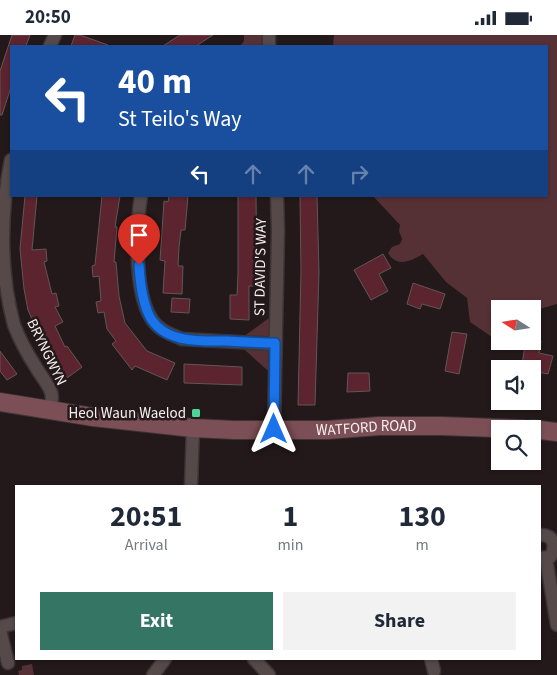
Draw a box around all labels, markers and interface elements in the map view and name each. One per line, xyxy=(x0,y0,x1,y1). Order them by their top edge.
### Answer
text: 20:50 xyxy=(25,4,71,31)
text: 40 m xyxy=(118,57,192,107)
icon: left xyxy=(35,65,100,130)
text: St Teilo's Way xyxy=(118,103,242,135)
icon: left xyxy=(186,160,214,188)
icon: ahead xyxy=(239,160,267,188)
icon: ahead xyxy=(292,160,320,188)
icon: right xyxy=(345,160,373,188)
pin xyxy=(118,214,160,265)
street label: ST DAVID'S WAY xyxy=(249,217,272,316)
icon: arrive xyxy=(125,221,153,249)
north arrow xyxy=(491,300,541,350)
map controls xyxy=(491,300,541,470)
street label: BRYNGWYN xyxy=(21,315,72,389)
button: sound xyxy=(491,360,541,410)
position arrow xyxy=(247,402,299,454)
place label: Heol Waun Waelod xyxy=(69,403,186,424)
marker: Heol Waun Waelod xyxy=(190,407,202,419)
street label: WATFORD ROAD xyxy=(316,416,416,441)
button: search xyxy=(491,420,541,470)
text: 20:51 xyxy=(110,495,182,538)
text: 1 xyxy=(282,495,298,538)
text: 130 xyxy=(398,495,446,538)
text: Arrival xyxy=(125,534,168,556)
text: min xyxy=(277,534,303,556)
text: m xyxy=(416,534,429,556)
button: Exit xyxy=(40,592,273,650)
button: Share xyxy=(283,592,516,650)

